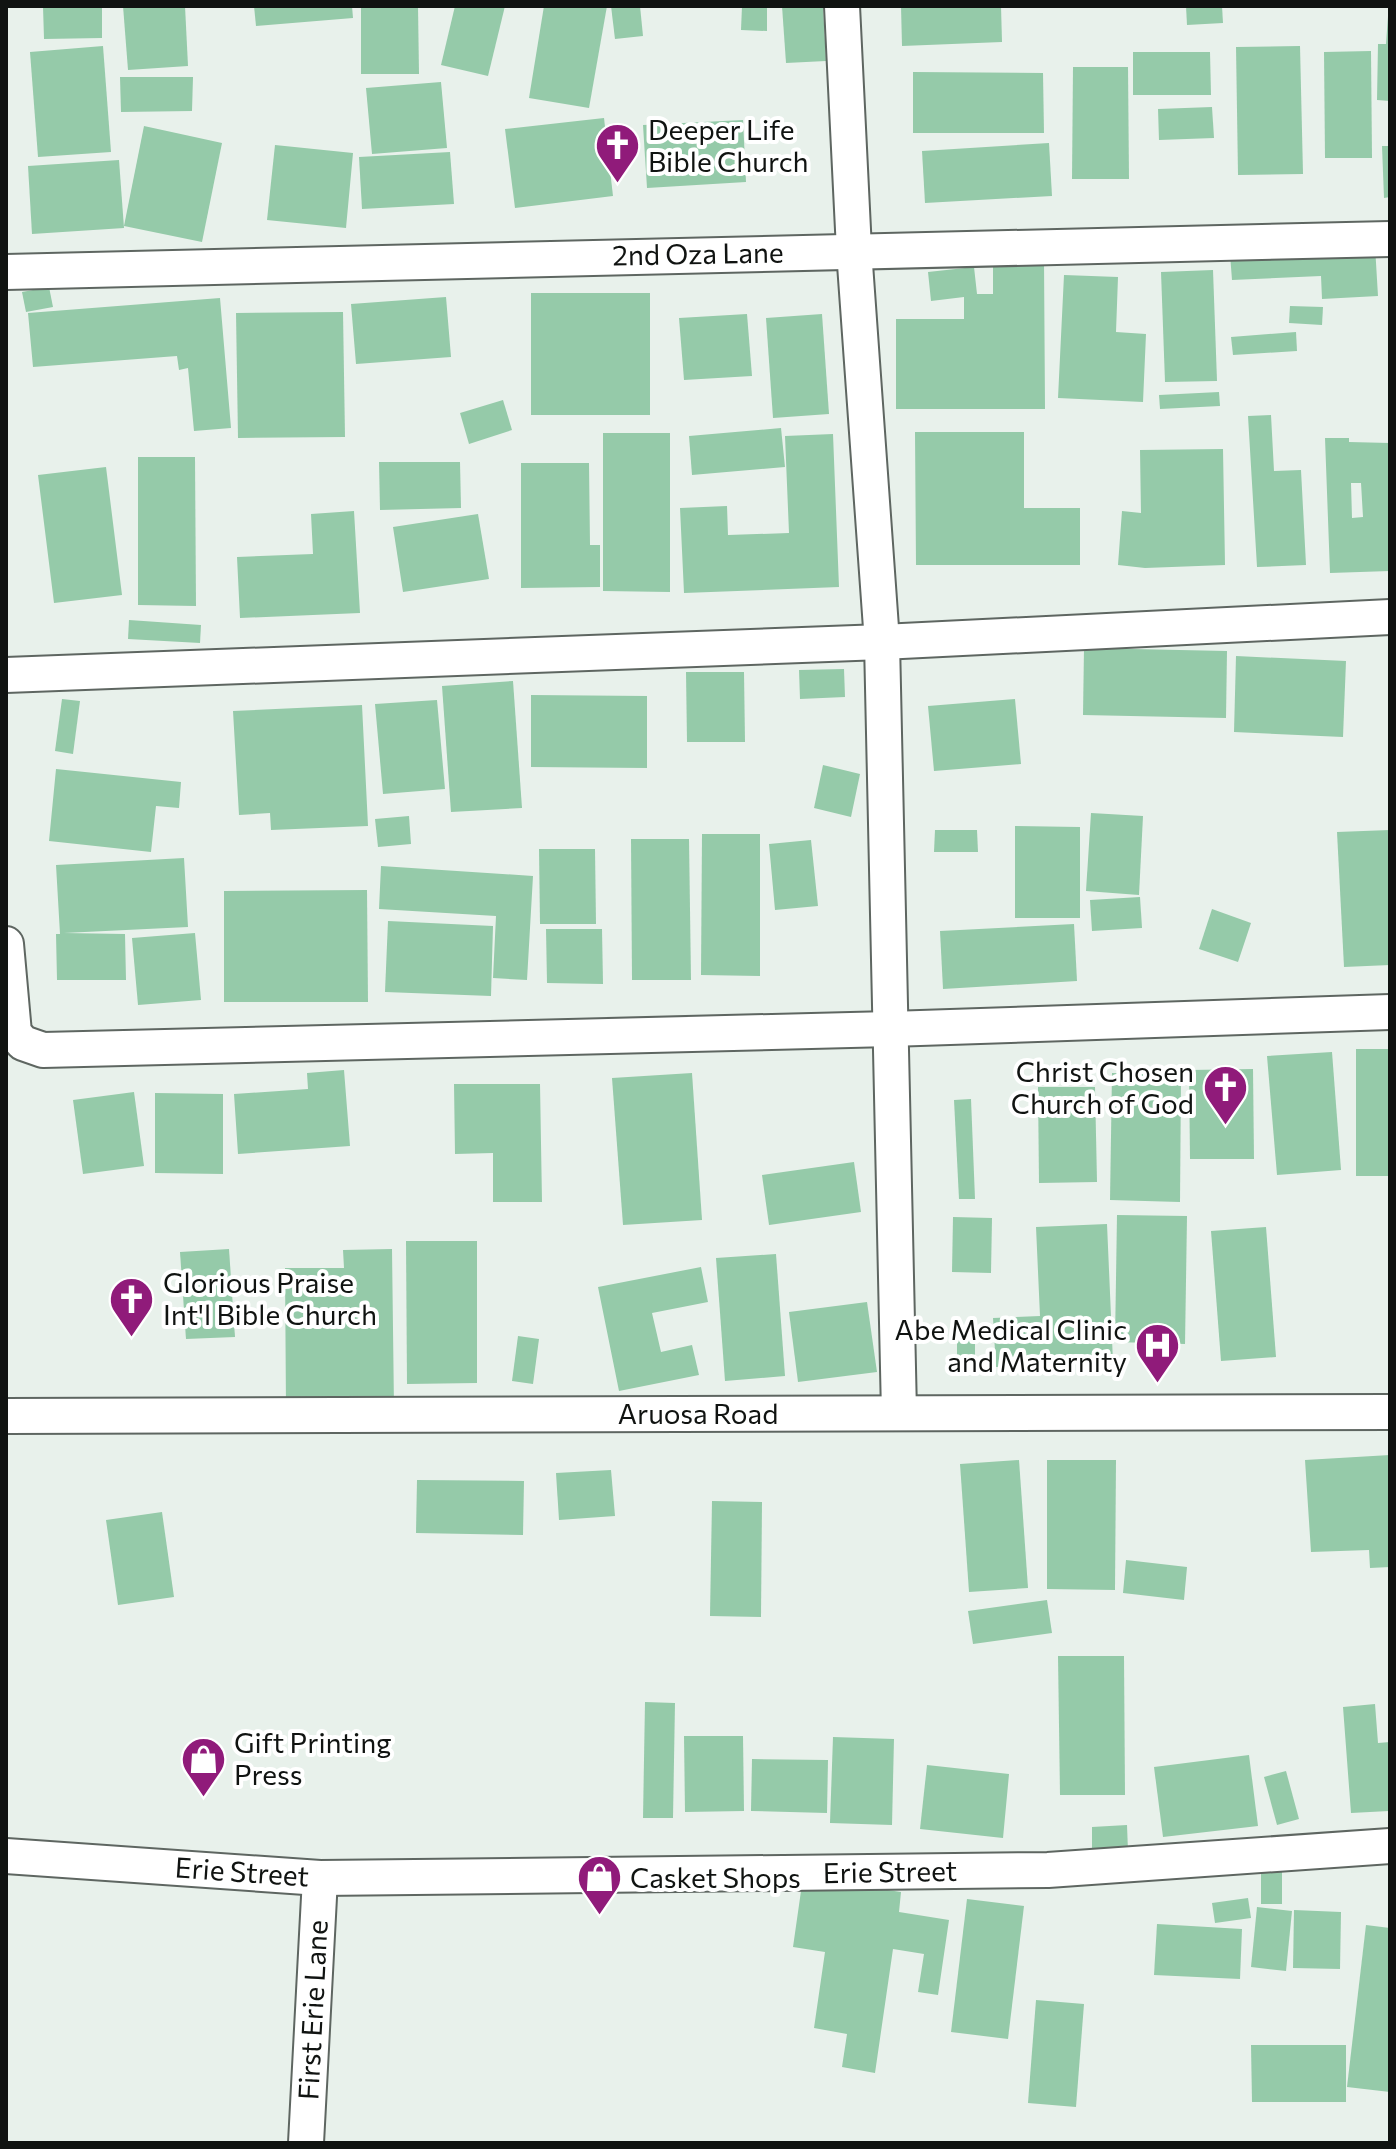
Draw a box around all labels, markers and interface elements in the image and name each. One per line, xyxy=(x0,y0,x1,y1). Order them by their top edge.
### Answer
place label: Deeper Life Bible Church xyxy=(648,112,809,178)
church icon: Deeper Life Bible Church xyxy=(593,122,641,185)
street label: 2nd Oza Lane xyxy=(612,235,784,271)
place label: Christ Chosen Church of God xyxy=(1011,1054,1194,1120)
church icon: Christ Chosen Church of God xyxy=(1201,1064,1249,1127)
place label: Glorious Praise Int'l Bible Church xyxy=(163,1265,377,1331)
church icon: Glorious Praise Int'l Bible Church xyxy=(108,1275,156,1338)
place label: Abe Medical Clinic and Maternity xyxy=(895,1312,1127,1378)
hospital icon: Abe Medical Clinic and Maternity xyxy=(1134,1322,1182,1385)
street label: Aruosa Road xyxy=(618,1396,778,1430)
place label: Gift Printing Press xyxy=(234,1725,392,1791)
shop icon: Gift Printing Press xyxy=(179,1735,227,1798)
street label: Erie Street xyxy=(174,1849,310,1893)
street label: Erie Street xyxy=(823,1853,957,1889)
shop icon: Casket Shops xyxy=(575,1854,623,1917)
place label: Casket Shops xyxy=(630,1860,801,1894)
street label: First Erie Lane xyxy=(290,1919,334,2101)

